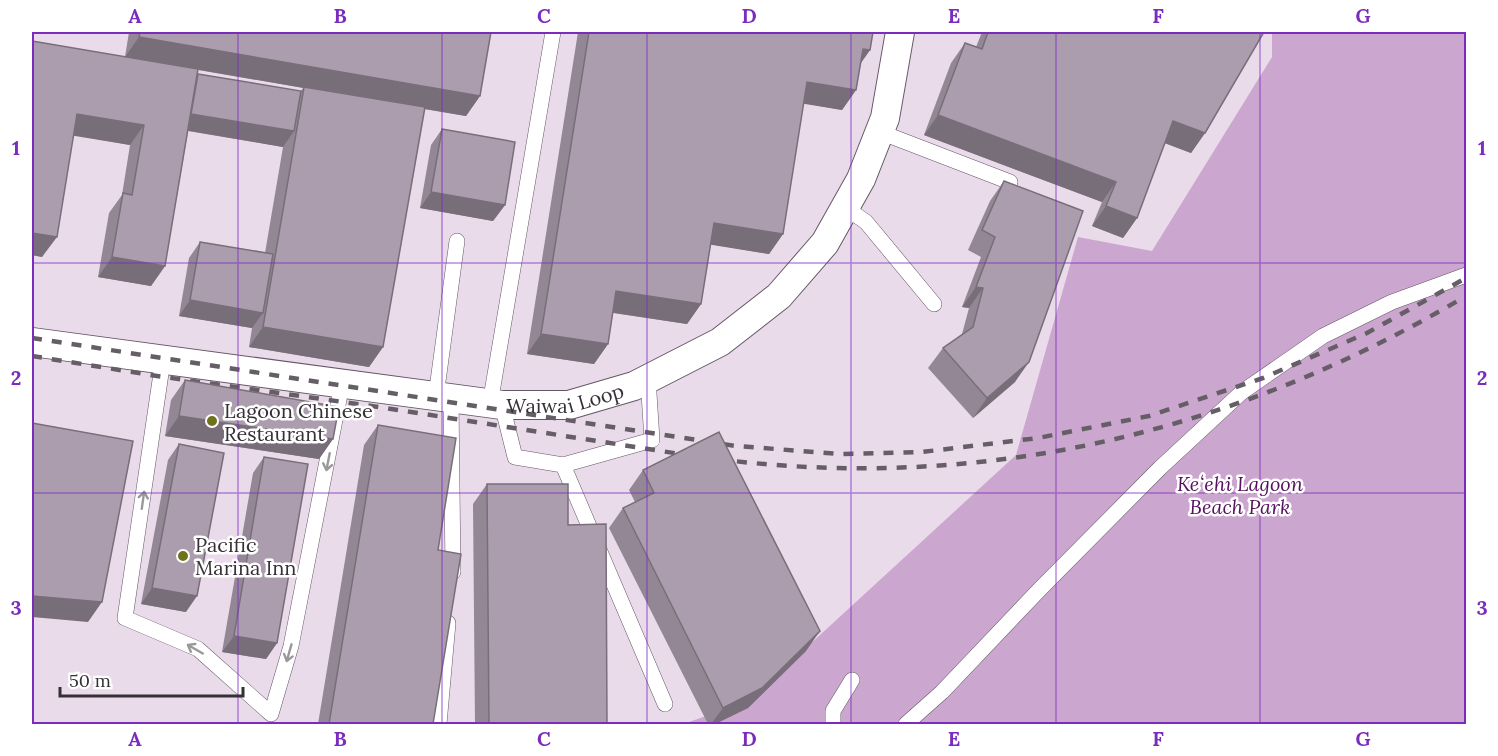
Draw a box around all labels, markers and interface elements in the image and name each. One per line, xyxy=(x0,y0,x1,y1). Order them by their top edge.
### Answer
text: A xyxy=(128,3,142,28)
text: B xyxy=(333,3,347,28)
text: C xyxy=(537,3,551,28)
text: D xyxy=(741,3,757,28)
text: E xyxy=(948,3,960,28)
text: F xyxy=(1152,3,1164,28)
text: G xyxy=(1355,3,1371,28)
text: 1 xyxy=(12,135,20,160)
text: 1 xyxy=(1478,135,1486,160)
text: 2 xyxy=(11,365,21,390)
text: 2 xyxy=(1477,365,1487,390)
street label: Waiwai Loop xyxy=(506,377,627,418)
place label: Lagoon Chinese Restaurant xyxy=(224,398,373,446)
marker: Lagoon Chinese Restaurant xyxy=(205,414,219,428)
one-way arrow xyxy=(322,451,333,471)
park label: Keʻehi Lagoon Beach Park xyxy=(1177,471,1304,519)
one-way arrow xyxy=(137,491,148,511)
place label: Pacific Marina Inn xyxy=(195,532,297,580)
marker: Pacific Marina Inn xyxy=(176,549,190,563)
text: 3 xyxy=(10,595,22,620)
text: 3 xyxy=(1476,595,1488,620)
one-way arrow xyxy=(187,643,204,655)
one-way arrow xyxy=(283,643,294,662)
scale bar xyxy=(60,660,243,698)
text: 50 m xyxy=(69,669,111,692)
text: A xyxy=(128,726,142,751)
text: B xyxy=(333,726,347,751)
text: C xyxy=(537,726,551,751)
text: D xyxy=(741,726,757,751)
text: E xyxy=(948,726,960,751)
text: F xyxy=(1152,726,1164,751)
text: G xyxy=(1355,726,1371,751)

